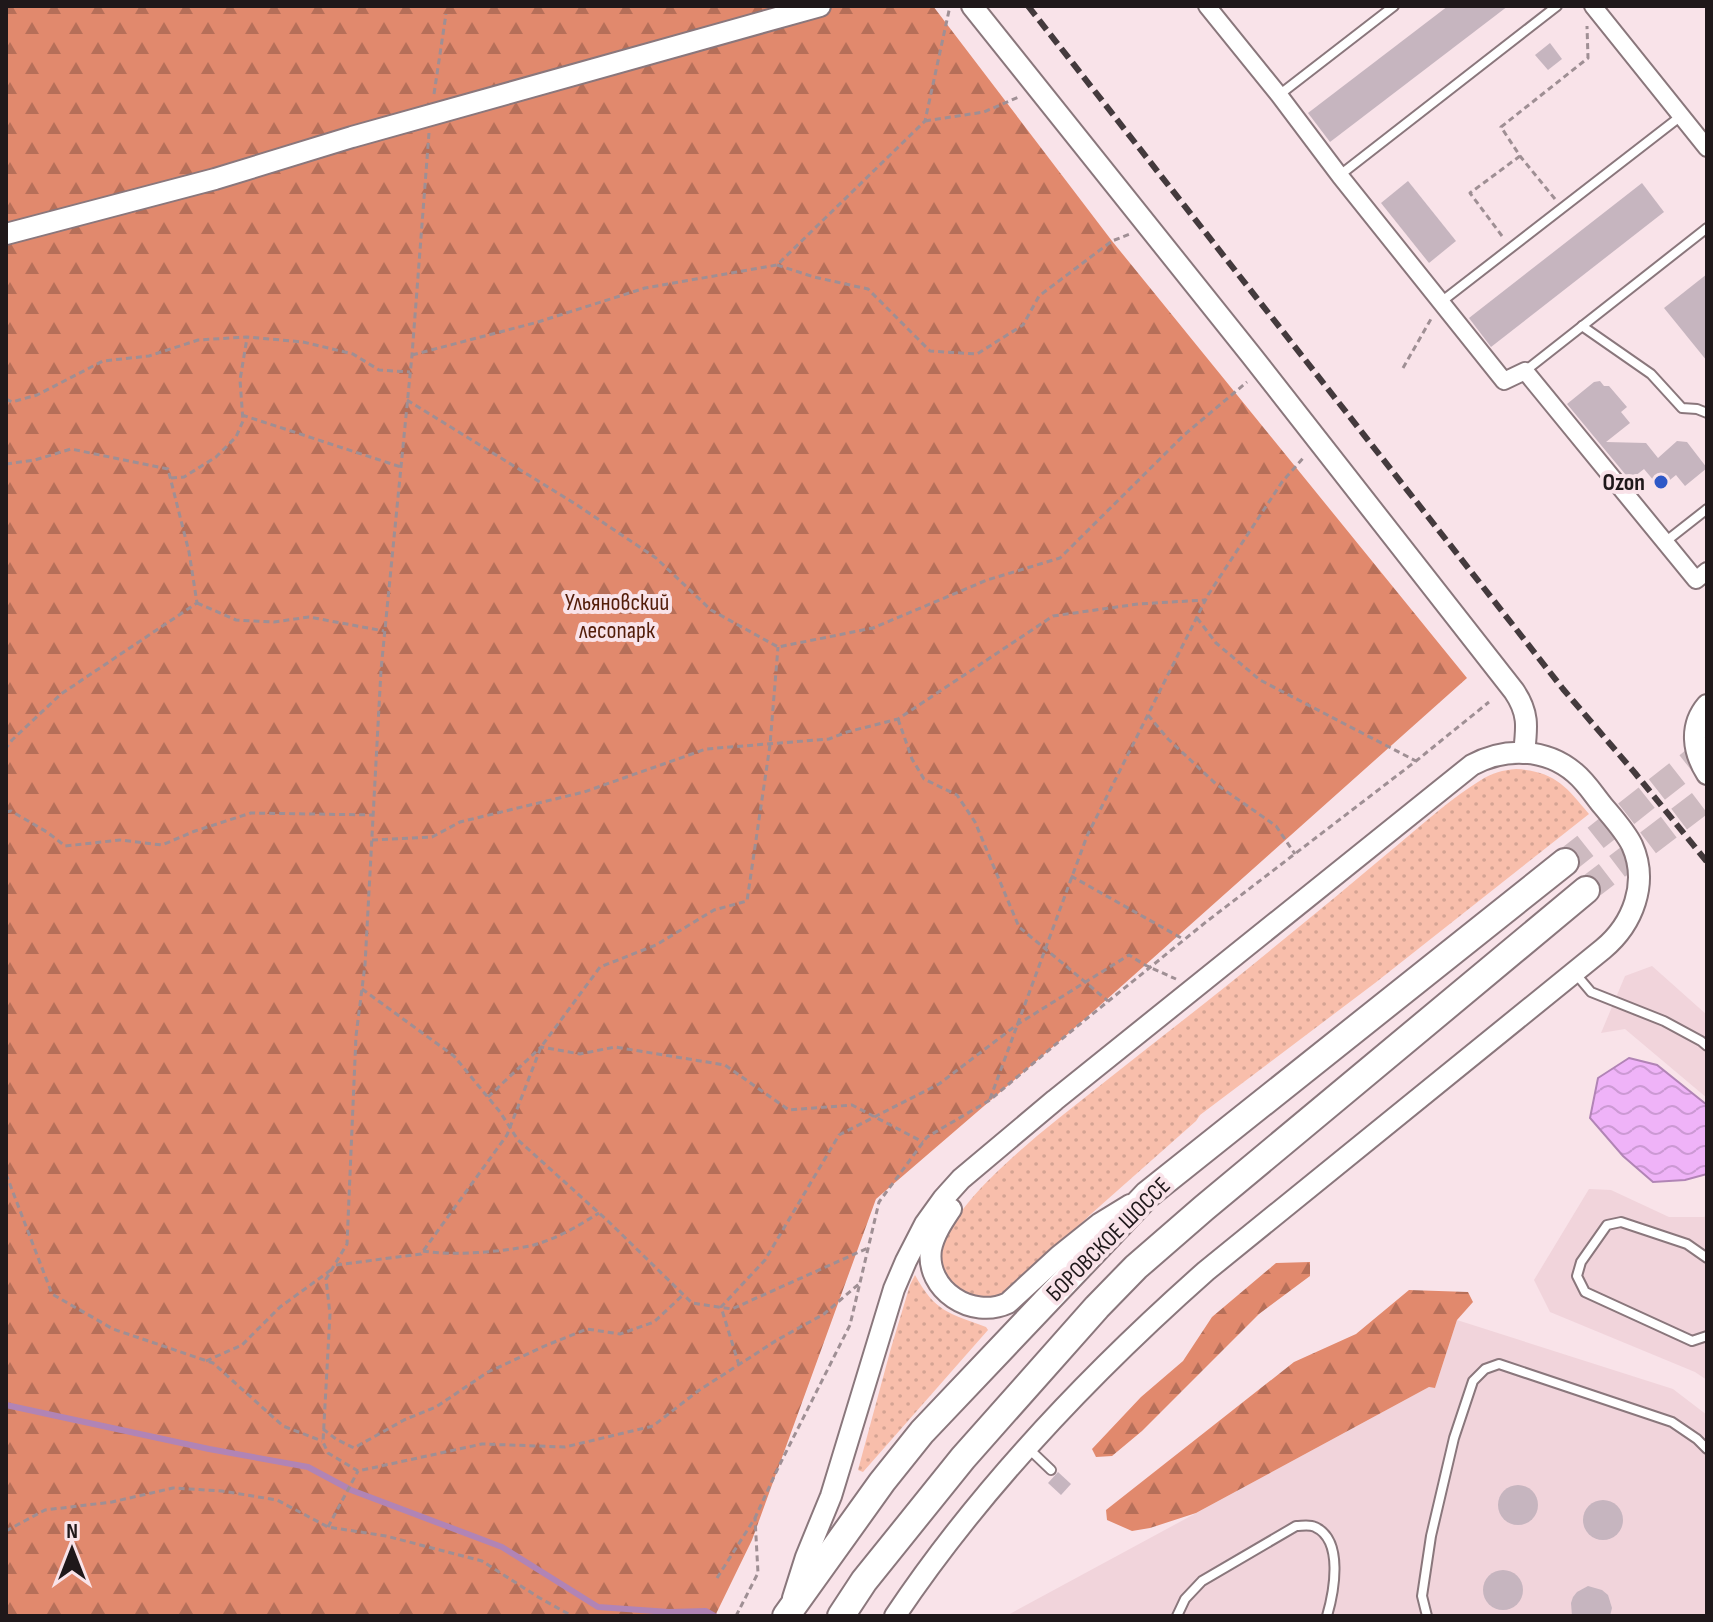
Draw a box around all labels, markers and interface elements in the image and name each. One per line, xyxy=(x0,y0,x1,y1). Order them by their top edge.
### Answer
place label: Ozon xyxy=(1603,468,1645,497)
marker: Ozon xyxy=(1652,473,1670,491)
park label: Ульяновский лесопарк xyxy=(565,588,669,645)
street label: БОРОВСКОЕ ШОССЕ xyxy=(1040,1171,1177,1308)
north arrow xyxy=(32,1510,112,1590)
text: N xyxy=(66,1518,78,1545)

